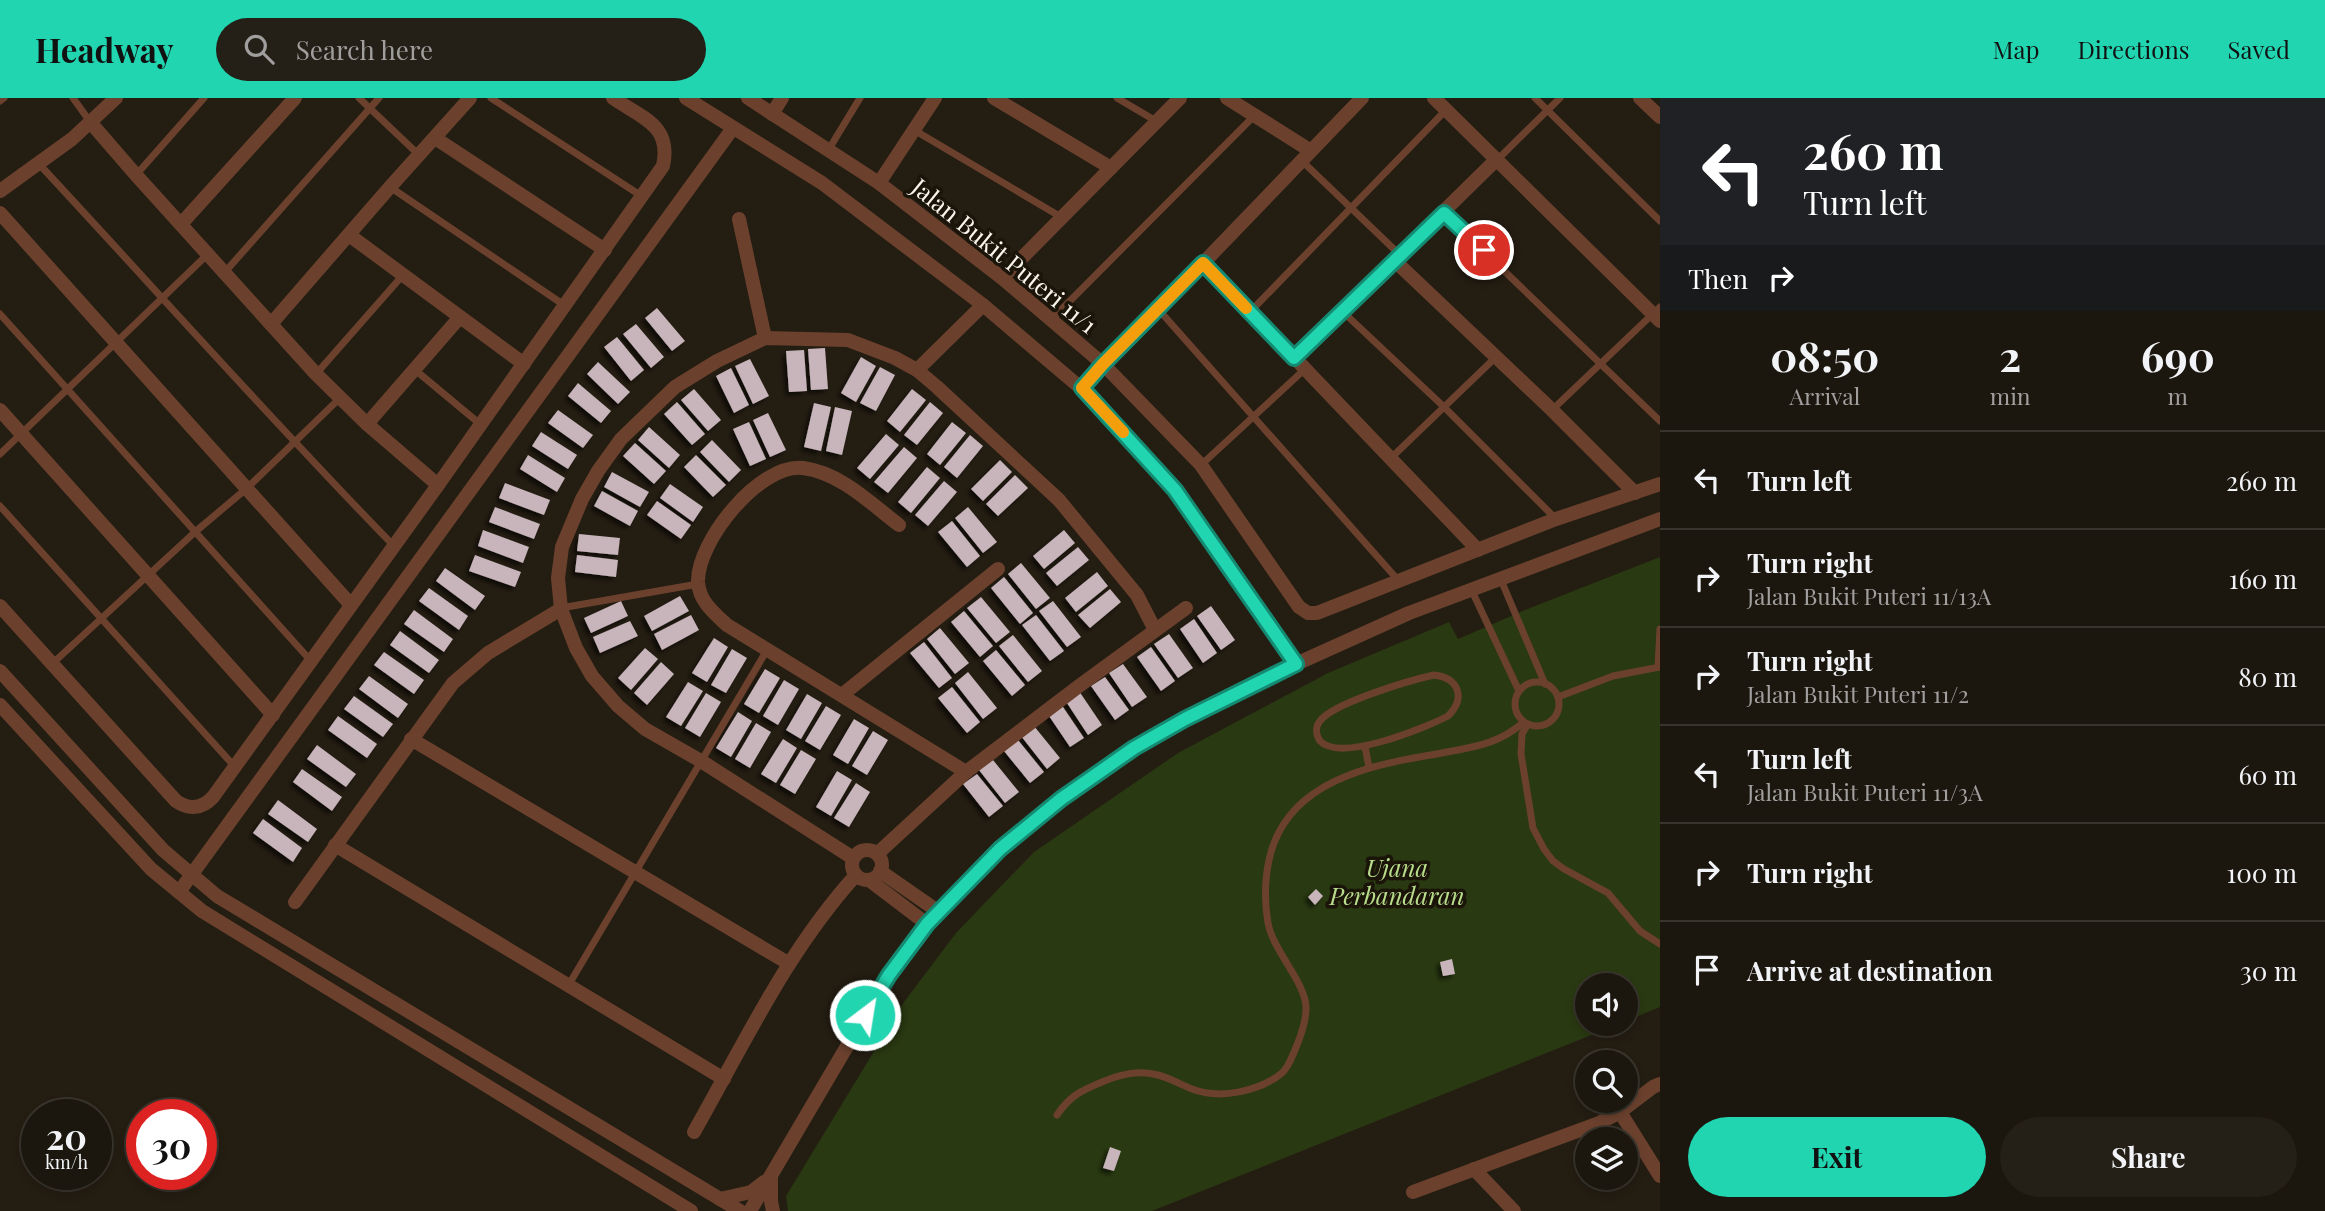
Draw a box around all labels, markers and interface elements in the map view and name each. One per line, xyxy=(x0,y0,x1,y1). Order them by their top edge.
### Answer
search box xyxy=(216,18,706,81)
text: Headway xyxy=(35,27,174,71)
icon: search xyxy=(240,30,278,68)
text: Search here xyxy=(296,32,433,67)
text: Map xyxy=(1993,33,2039,65)
text: Directions xyxy=(2077,33,2190,65)
text: Saved xyxy=(2228,33,2290,65)
text: 260 m xyxy=(1803,117,1943,182)
icon: left xyxy=(1688,126,1779,217)
street label: Jalan Bukit Puteri 11/1 xyxy=(905,170,1104,340)
text: Turn left xyxy=(1803,180,1927,223)
pin xyxy=(1454,220,1514,280)
icon: arrive xyxy=(1465,231,1503,269)
icon: right xyxy=(1762,259,1800,297)
text: Then xyxy=(1688,261,1748,296)
text: 08:50 xyxy=(1770,327,1879,383)
text: 2 xyxy=(1999,327,2021,383)
text: 690 xyxy=(2141,327,2215,383)
text: Arrival xyxy=(1789,380,1860,411)
text: min xyxy=(1990,380,2031,411)
text: m xyxy=(2168,380,2188,411)
icon: left xyxy=(1688,461,1726,499)
text: Turn left xyxy=(1747,463,1852,498)
text: 260 m xyxy=(2226,463,2297,498)
text: Turn right xyxy=(1747,545,1873,580)
icon: right xyxy=(1688,559,1726,597)
text: 160 m xyxy=(2229,561,2297,596)
text: Jalan Bukit Puteri 11/13A xyxy=(1747,580,1991,611)
text: Turn right xyxy=(1747,643,1873,678)
icon: right xyxy=(1688,657,1726,695)
text: 80 m xyxy=(2238,659,2297,694)
text: Jalan Bukit Puteri 11/2 xyxy=(1747,678,1969,709)
text: Turn left xyxy=(1747,741,1852,776)
icon: left xyxy=(1688,755,1726,793)
text: 60 m xyxy=(2238,757,2297,792)
text: Jalan Bukit Puteri 11/3A xyxy=(1747,776,1983,807)
park label: Ujana Perbandaran xyxy=(1329,851,1464,911)
icon: right xyxy=(1688,853,1726,891)
text: Turn right xyxy=(1747,855,1873,890)
text: 100 m xyxy=(2227,855,2297,890)
icon: arrive xyxy=(1688,951,1726,989)
text: Arrive at destination xyxy=(1747,953,1993,988)
text: 30 m xyxy=(2240,953,2297,988)
map controls xyxy=(1575,973,1638,1190)
button: sound xyxy=(1575,973,1638,1036)
position arrow xyxy=(828,978,902,1052)
button: search xyxy=(1575,1050,1638,1113)
speed limit sign: 30 xyxy=(126,1099,217,1190)
text: 20 xyxy=(46,1112,87,1159)
button: Exit xyxy=(1688,1117,1986,1197)
button: Share xyxy=(2000,1117,2297,1197)
button: layers xyxy=(1575,1127,1638,1190)
text: km/h xyxy=(45,1150,88,1174)

